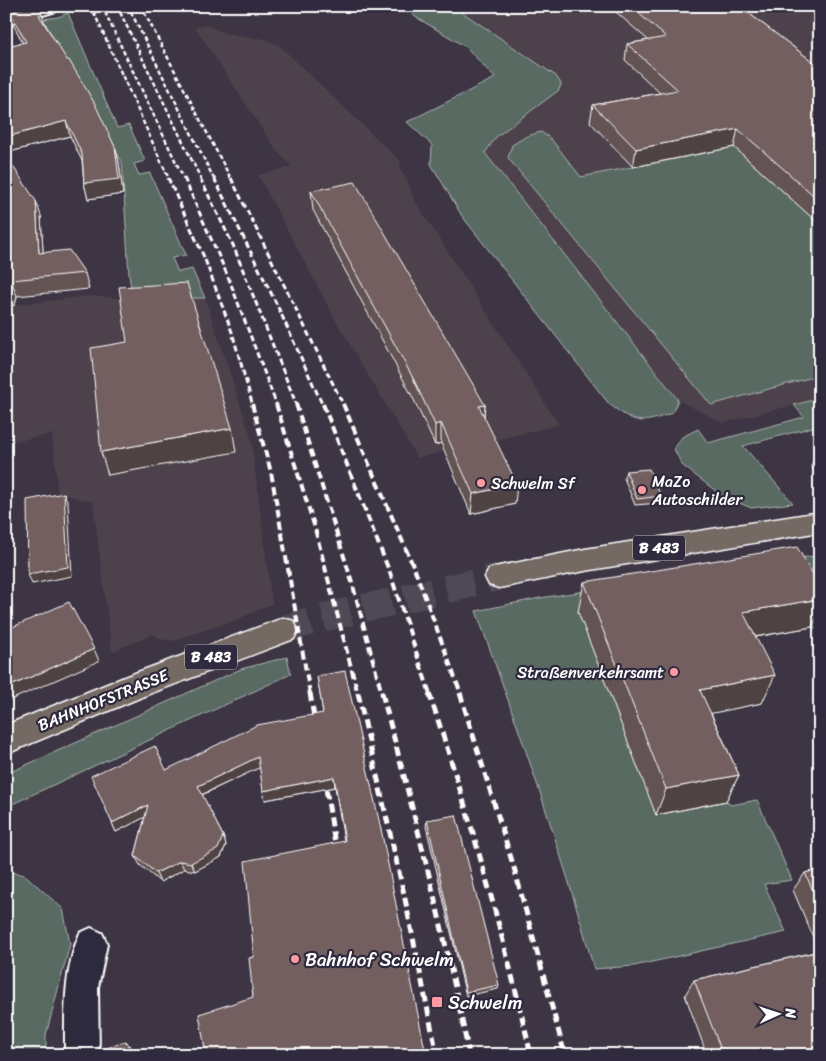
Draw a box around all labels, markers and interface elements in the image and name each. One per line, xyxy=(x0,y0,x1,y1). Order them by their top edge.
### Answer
place label: MaZo Autoschilder xyxy=(651,467,744,514)
place label: Schwelm Sf xyxy=(491,469,577,498)
marker: Schwelm Sf xyxy=(475,477,487,489)
marker: MaZo Autoschilder xyxy=(636,484,648,496)
road number: B 483 xyxy=(633,536,685,560)
road number: B 483 xyxy=(185,644,237,670)
place label: Straßenverkehrsamt xyxy=(517,658,664,687)
street label: BAHNHOFSTRASSE xyxy=(33,660,174,739)
marker: Straßenverkehrsamt xyxy=(668,666,680,678)
place label: Bahnhof Schwelm xyxy=(305,943,454,976)
marker: Bahnhof Schwelm xyxy=(289,953,301,965)
place label: Schwelm xyxy=(448,986,522,1019)
north arrow xyxy=(754,988,804,1038)
marker: Schwelm xyxy=(430,995,444,1009)
text: N xyxy=(778,1007,803,1019)

